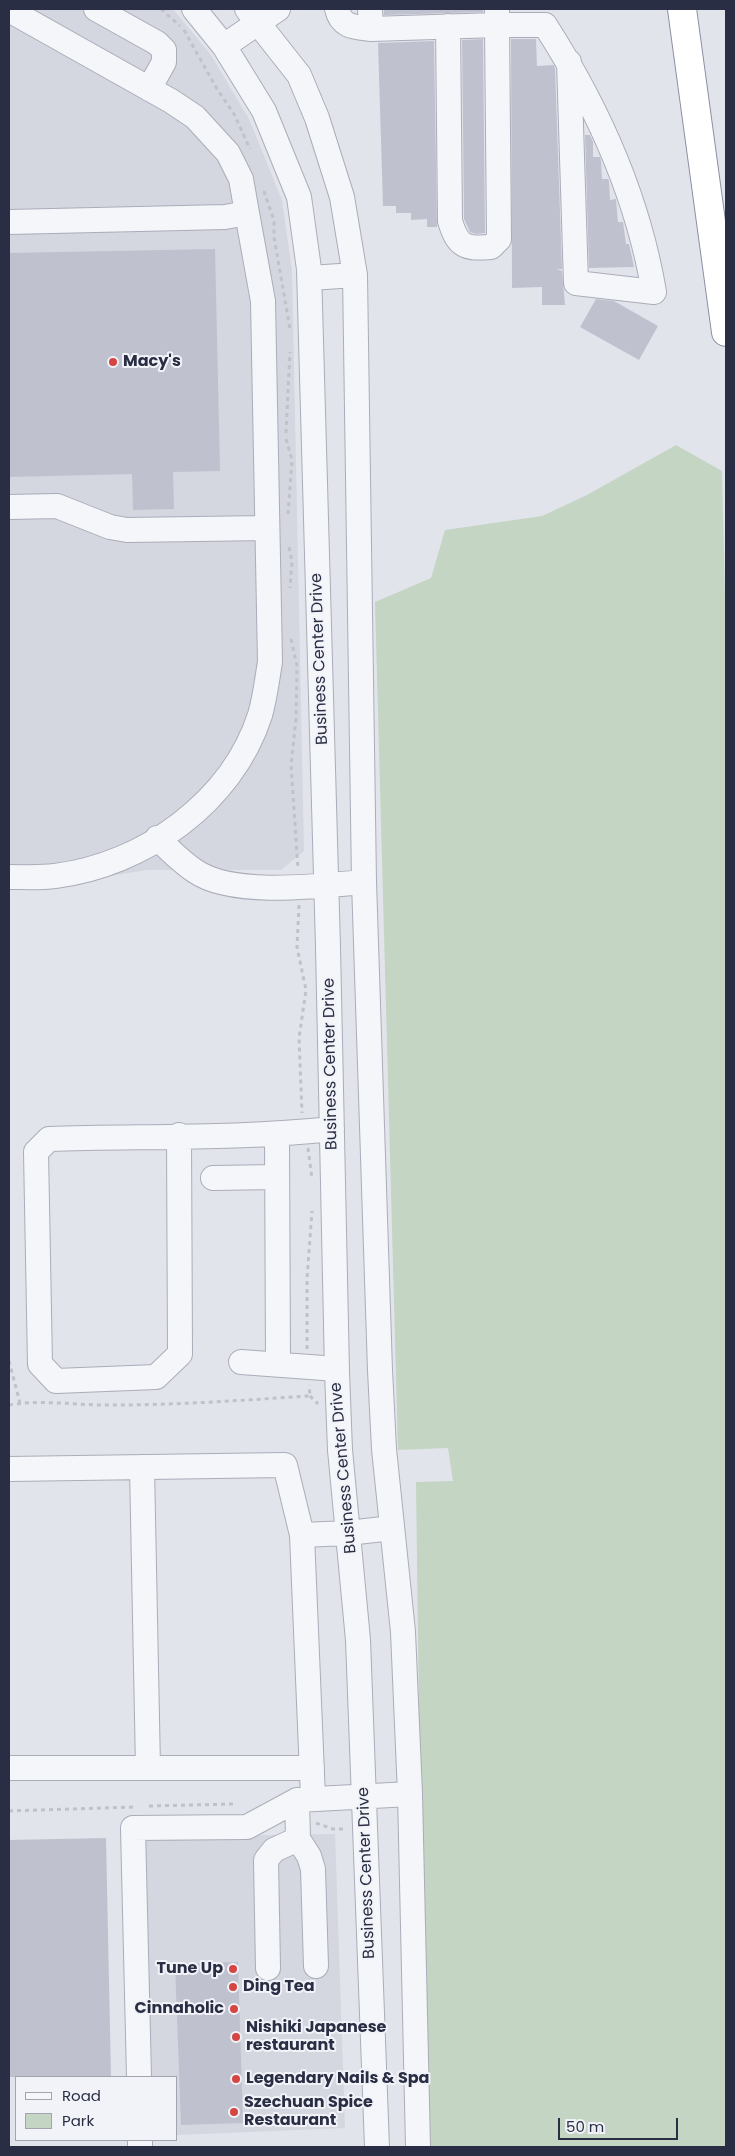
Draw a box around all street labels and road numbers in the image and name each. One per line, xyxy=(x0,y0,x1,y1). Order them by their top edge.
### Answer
street label: Business Center Drive xyxy=(307,573,333,745)
street label: Business Center Drive xyxy=(320,978,342,1150)
street label: Business Center Drive xyxy=(327,1381,361,1555)
street label: Business Center Drive xyxy=(354,1787,380,1959)

